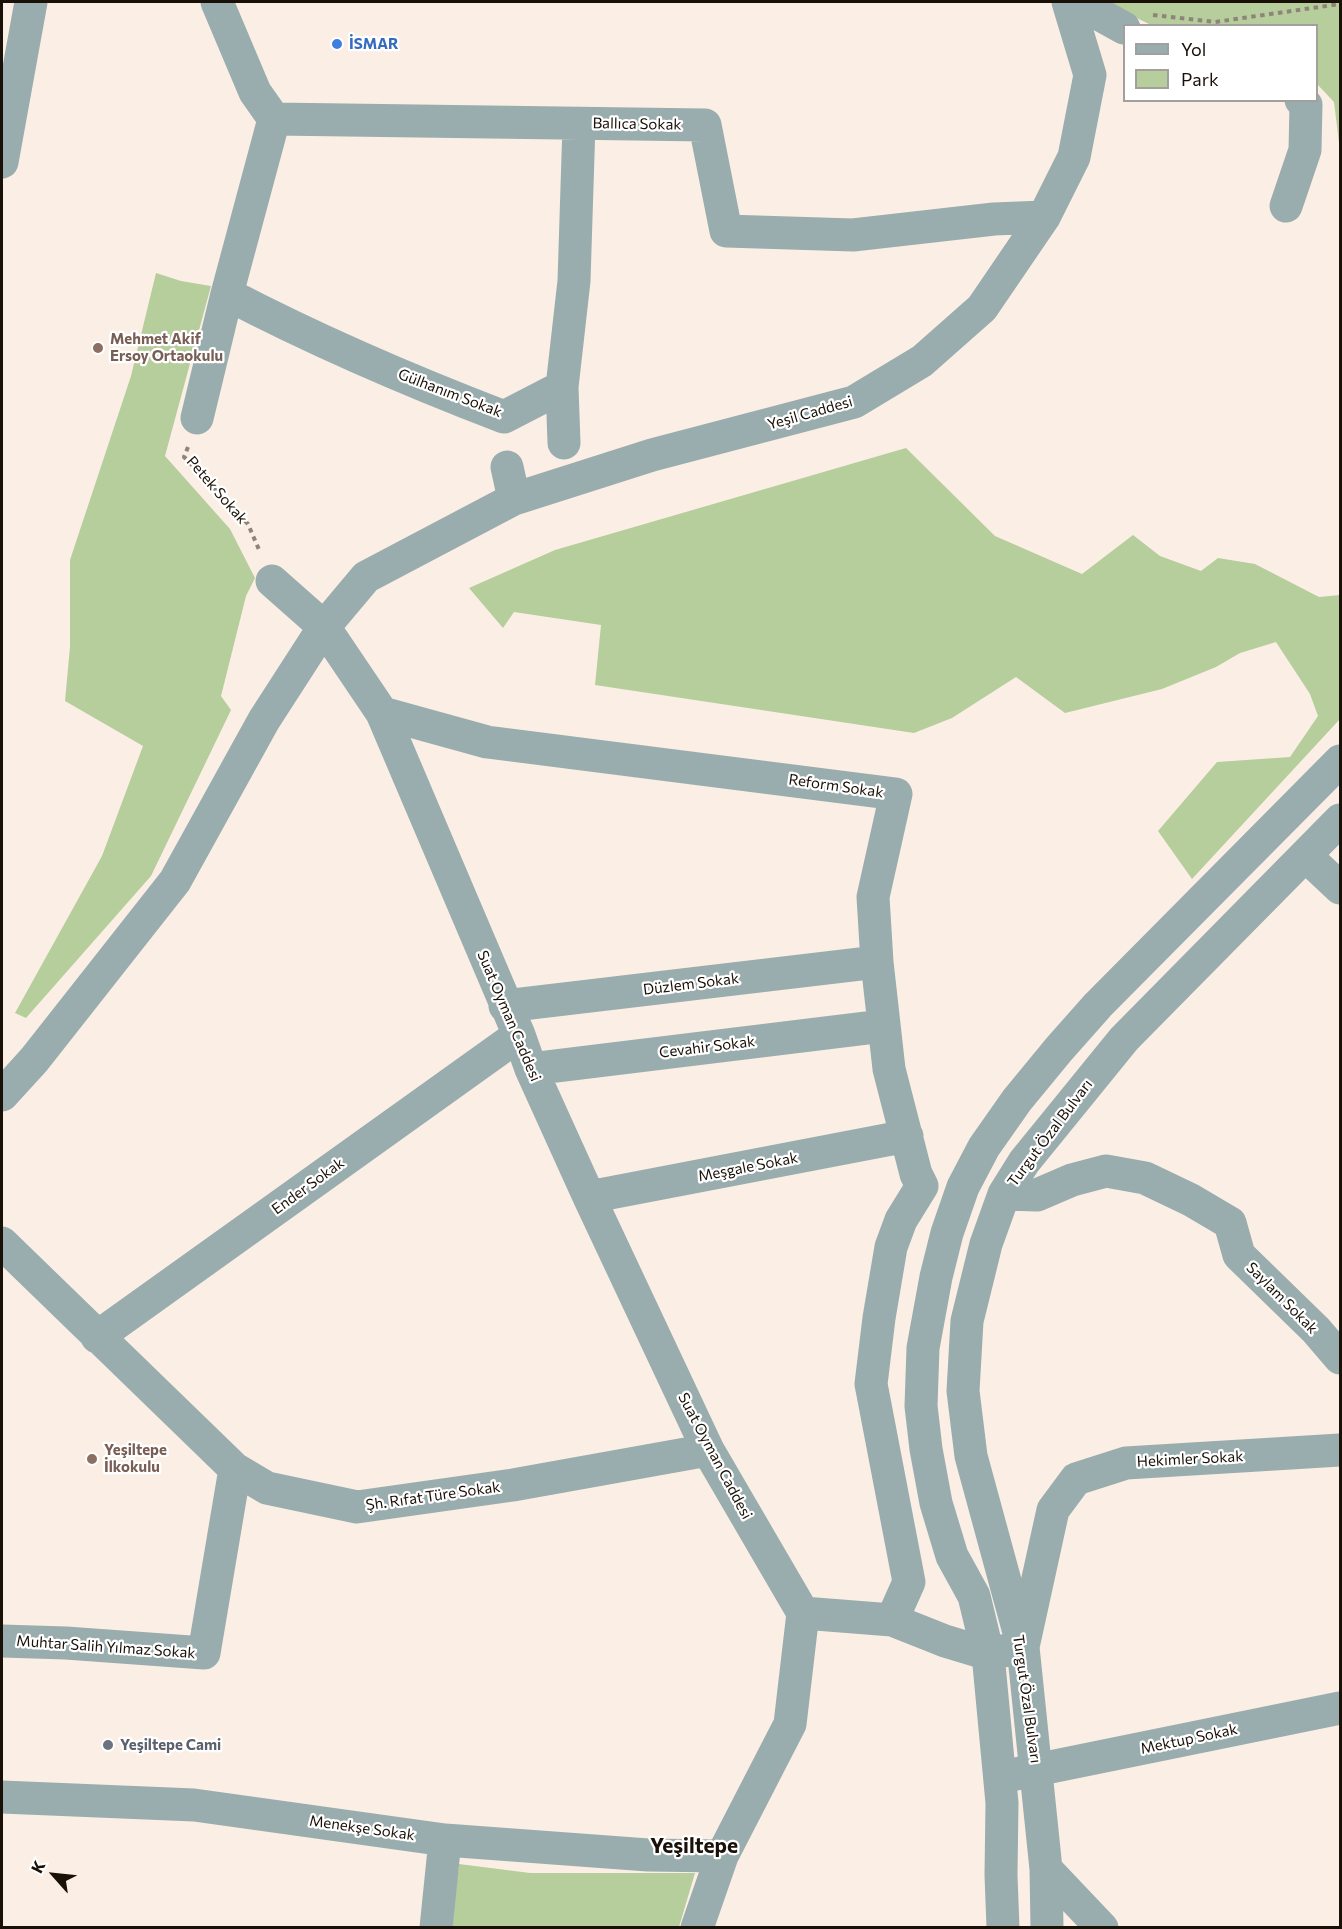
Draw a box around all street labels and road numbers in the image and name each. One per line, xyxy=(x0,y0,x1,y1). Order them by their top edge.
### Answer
street label: Ballıca Sokak xyxy=(592,114,682,134)
street label: Gülhanım Sokak xyxy=(395,365,505,421)
street label: Yeşil Caddesi xyxy=(765,392,855,434)
street label: Petek Sokak xyxy=(183,452,251,528)
street label: Reform Sokak xyxy=(787,770,885,802)
street label: Suat Oyman Caddesi xyxy=(473,948,545,1084)
street label: Düzlem Sokak xyxy=(642,969,740,999)
street label: Cevahir Sokak xyxy=(658,1032,756,1062)
street label: Turgut Özal Bulvarı xyxy=(1004,1076,1096,1190)
street label: Meşgale Sokak xyxy=(697,1148,799,1186)
street label: Ender Sokak xyxy=(268,1154,348,1218)
street label: Saylam Sokak xyxy=(1243,1259,1321,1337)
street label: Suat Oyman Caddesi xyxy=(674,1390,756,1522)
street label: Hekimler Sokak xyxy=(1136,1447,1244,1471)
street label: Şh. Rıfat Türe Sokak xyxy=(365,1478,501,1514)
street label: Muhtar Salih Yılmaz Sokak xyxy=(16,1632,196,1662)
street label: Turgut Özal Bulvarı xyxy=(1009,1634,1045,1764)
street label: Mektup Sokak xyxy=(1139,1720,1239,1758)
street label: Menekşe Sokak xyxy=(308,1812,416,1844)

